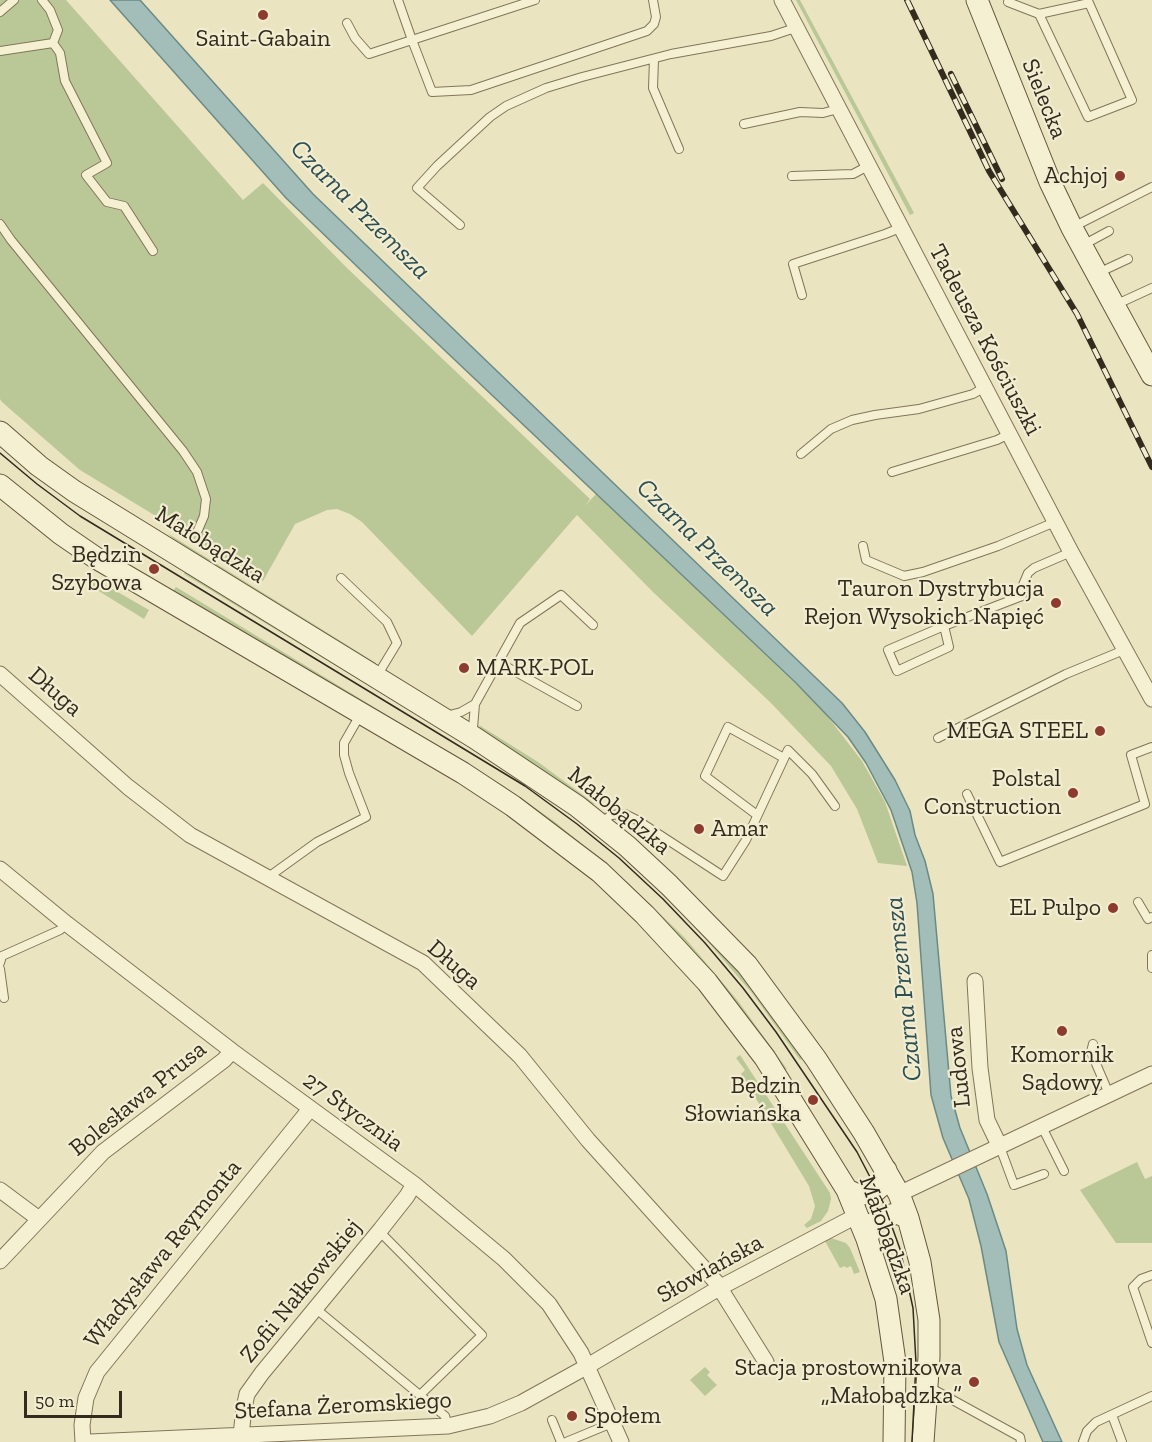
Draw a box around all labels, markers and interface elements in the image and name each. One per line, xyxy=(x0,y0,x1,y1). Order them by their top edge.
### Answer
marker: Saint-Gabain xyxy=(256,8,270,22)
place label: Saint-Gabain xyxy=(195,25,331,53)
street label: Sielecka xyxy=(1015,55,1073,143)
water label: Czarna Przemsza xyxy=(284,134,436,286)
place label: Achjoj xyxy=(1044,162,1108,190)
marker: Achjoj xyxy=(1113,169,1127,183)
street label: Tadeusza Kościuszki xyxy=(922,240,1048,440)
water label: Czarna Przemsza xyxy=(630,472,784,624)
street label: Małobądzka xyxy=(150,500,270,590)
place label: Będzin Szybowa xyxy=(51,541,142,597)
marker: Będzin Szybowa xyxy=(147,562,161,576)
place label: Tauron Dystrybucja Rejon Wysokich Napięć xyxy=(804,575,1044,631)
marker: Tauron Dystrybucja Rejon Wysokich Napięć xyxy=(1049,596,1063,610)
place label: MARK-POL xyxy=(476,654,594,682)
street label: Długa xyxy=(22,661,88,723)
marker: MARK-POL xyxy=(457,661,471,675)
place label: MEGA STEEL xyxy=(946,717,1088,745)
marker: MEGA STEEL xyxy=(1093,724,1107,738)
street label: Małobądzka xyxy=(562,761,676,861)
place label: Polstal Construction xyxy=(924,765,1061,821)
marker: Polstal Construction xyxy=(1066,786,1080,800)
place label: Amar xyxy=(711,815,769,843)
marker: Amar xyxy=(692,822,706,836)
place label: EL Pulpo xyxy=(1009,894,1101,922)
water label: Czarna Przemsza xyxy=(879,895,929,1083)
marker: EL Pulpo xyxy=(1106,901,1120,915)
street label: Długa xyxy=(421,934,487,996)
marker: Komornik Sądowy xyxy=(1055,1024,1069,1038)
street label: Ludowa xyxy=(940,1025,978,1109)
street label: Bolesława Prusa xyxy=(64,1035,212,1163)
place label: Komornik Sądowy xyxy=(1010,1041,1114,1097)
street label: 27 Stycznia xyxy=(297,1066,409,1158)
place label: Będzin Słowiańska xyxy=(685,1072,801,1128)
marker: Będzin Słowiańska xyxy=(806,1093,820,1107)
street label: Władysława Reymonta xyxy=(78,1154,248,1354)
street label: Małobądzka xyxy=(852,1172,922,1298)
street label: Zofii Nałkowskiej xyxy=(234,1213,368,1369)
street label: Słowiańska xyxy=(652,1228,768,1310)
place label: Stacja prostownikowa „Małobądzka” xyxy=(734,1354,962,1410)
marker: Stacja prostownikowa „Małobądzka” xyxy=(967,1375,981,1389)
scale bar xyxy=(27,1379,124,1417)
street label: Stefana Żeromskiego xyxy=(234,1386,452,1426)
text: 50 m xyxy=(35,1390,74,1412)
place label: Społem xyxy=(584,1402,661,1430)
marker: Społem xyxy=(565,1409,579,1423)

